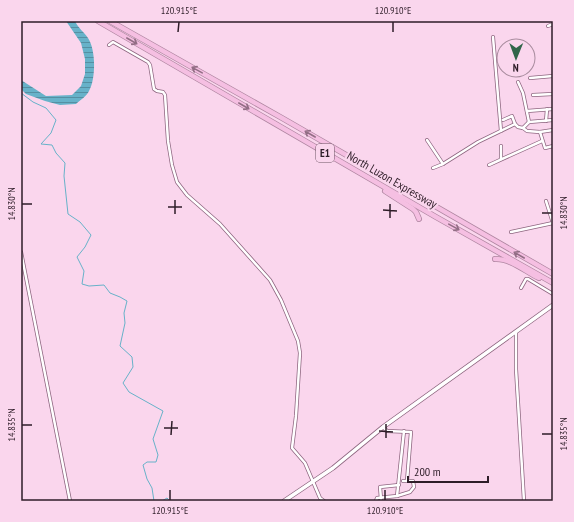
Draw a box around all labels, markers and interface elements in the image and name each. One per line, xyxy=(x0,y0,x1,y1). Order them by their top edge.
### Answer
text: 120.915°E xyxy=(161,4,197,17)
text: 120.910°E xyxy=(375,4,411,17)
one-way arrow xyxy=(126,37,138,45)
north arrow xyxy=(496,38,536,78)
text: N xyxy=(513,61,519,75)
one-way arrow xyxy=(191,65,203,73)
one-way arrow xyxy=(238,102,250,110)
one-way arrow xyxy=(304,129,316,137)
road number: E1 xyxy=(316,144,334,162)
street label: North Luzon Expressway xyxy=(345,148,440,212)
text: 14.830°N xyxy=(5,187,18,221)
text: 14.830°N xyxy=(557,196,570,230)
one-way arrow xyxy=(447,224,459,231)
one-way arrow xyxy=(513,250,525,258)
text: 14.835°N xyxy=(5,408,18,442)
text: 14.835°N xyxy=(557,417,570,451)
scale bar xyxy=(408,458,488,484)
text: 200 m xyxy=(414,464,441,479)
text: 120.915°E xyxy=(152,504,188,517)
text: 120.910°E xyxy=(367,504,403,517)

